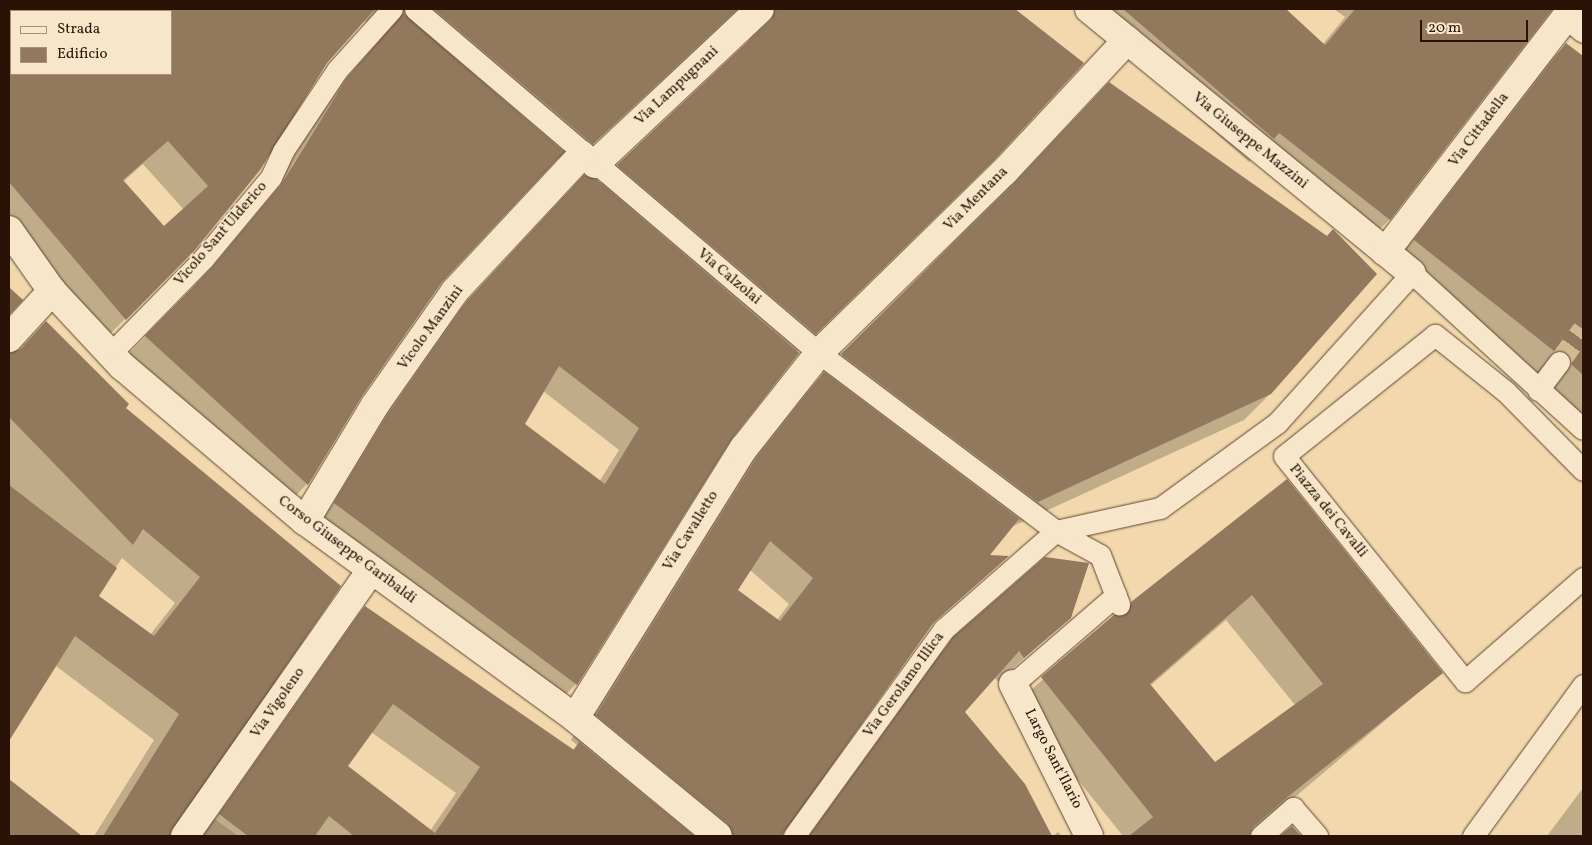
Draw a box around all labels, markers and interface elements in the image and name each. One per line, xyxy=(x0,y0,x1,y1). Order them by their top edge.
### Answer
legend xyxy=(10,10,172,75)
scale bar xyxy=(1422,10,1530,42)
text: 20 m xyxy=(1428,18,1461,39)
text: Strada xyxy=(57,19,100,40)
street label: Via Lampugnani xyxy=(631,42,723,130)
text: Edificio xyxy=(57,44,108,65)
street label: Via Giuseppe Mazzini xyxy=(1188,89,1312,193)
street label: Via Cittadella xyxy=(1445,89,1513,171)
street label: Via Mentana xyxy=(940,163,1012,235)
street label: Vicolo Sant'Ulderico xyxy=(171,178,271,290)
street label: Via Calzolai xyxy=(693,245,765,309)
street label: Vicolo Manzini xyxy=(394,282,468,374)
street label: Piazza dei Cavalli xyxy=(1285,461,1371,561)
street label: Via Cavalletto xyxy=(659,488,723,574)
street label: Corso Giuseppe Garibaldi xyxy=(274,492,420,608)
street label: Via Gerolamo Illica xyxy=(860,629,948,741)
street label: Via Vigoleno xyxy=(247,664,309,742)
street label: Largo Sant'Ilario xyxy=(1020,706,1086,812)

